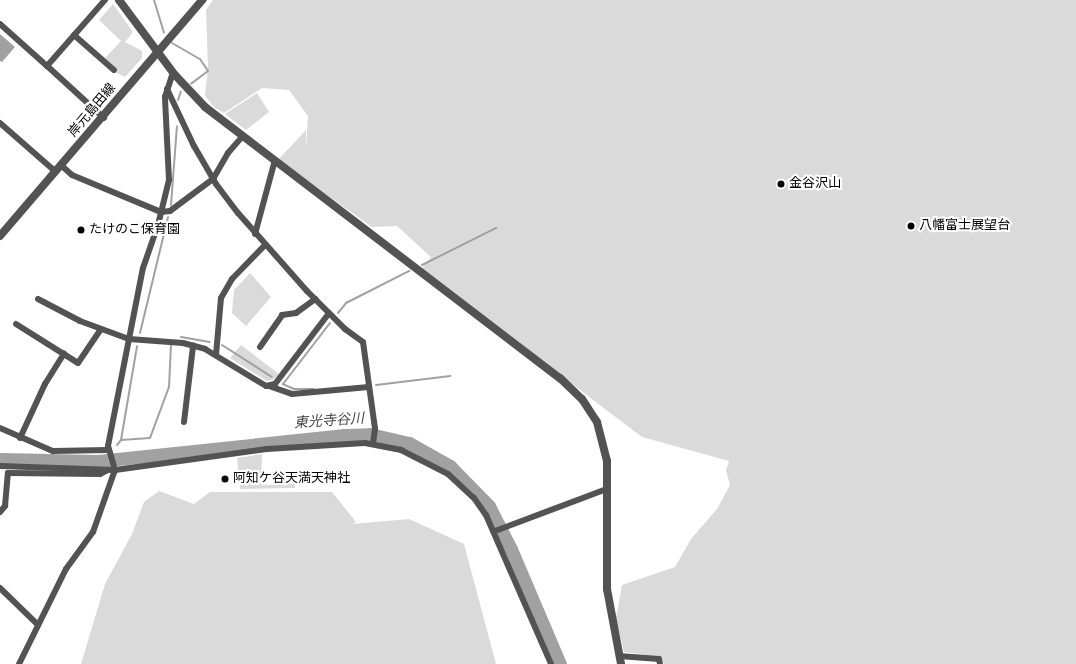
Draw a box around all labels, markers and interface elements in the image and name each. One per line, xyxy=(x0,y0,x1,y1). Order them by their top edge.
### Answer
street label: 岸元島田線 xyxy=(66,81,120,141)
place label: 金谷沢山 xyxy=(789,176,841,192)
marker: 金谷沢山 xyxy=(776,179,786,189)
place label: 八幡富士展望台 xyxy=(919,218,1010,234)
marker: 八幡富士展望台 xyxy=(906,221,916,231)
place label: たけのこ保育園 xyxy=(89,222,180,238)
marker: たけのこ保育園 xyxy=(76,225,86,235)
water label: 東光寺谷川 xyxy=(293,411,365,433)
place label: 阿知ケ谷天満天神社 xyxy=(233,471,350,487)
marker: 阿知ケ谷天満天神社 xyxy=(220,474,230,484)

